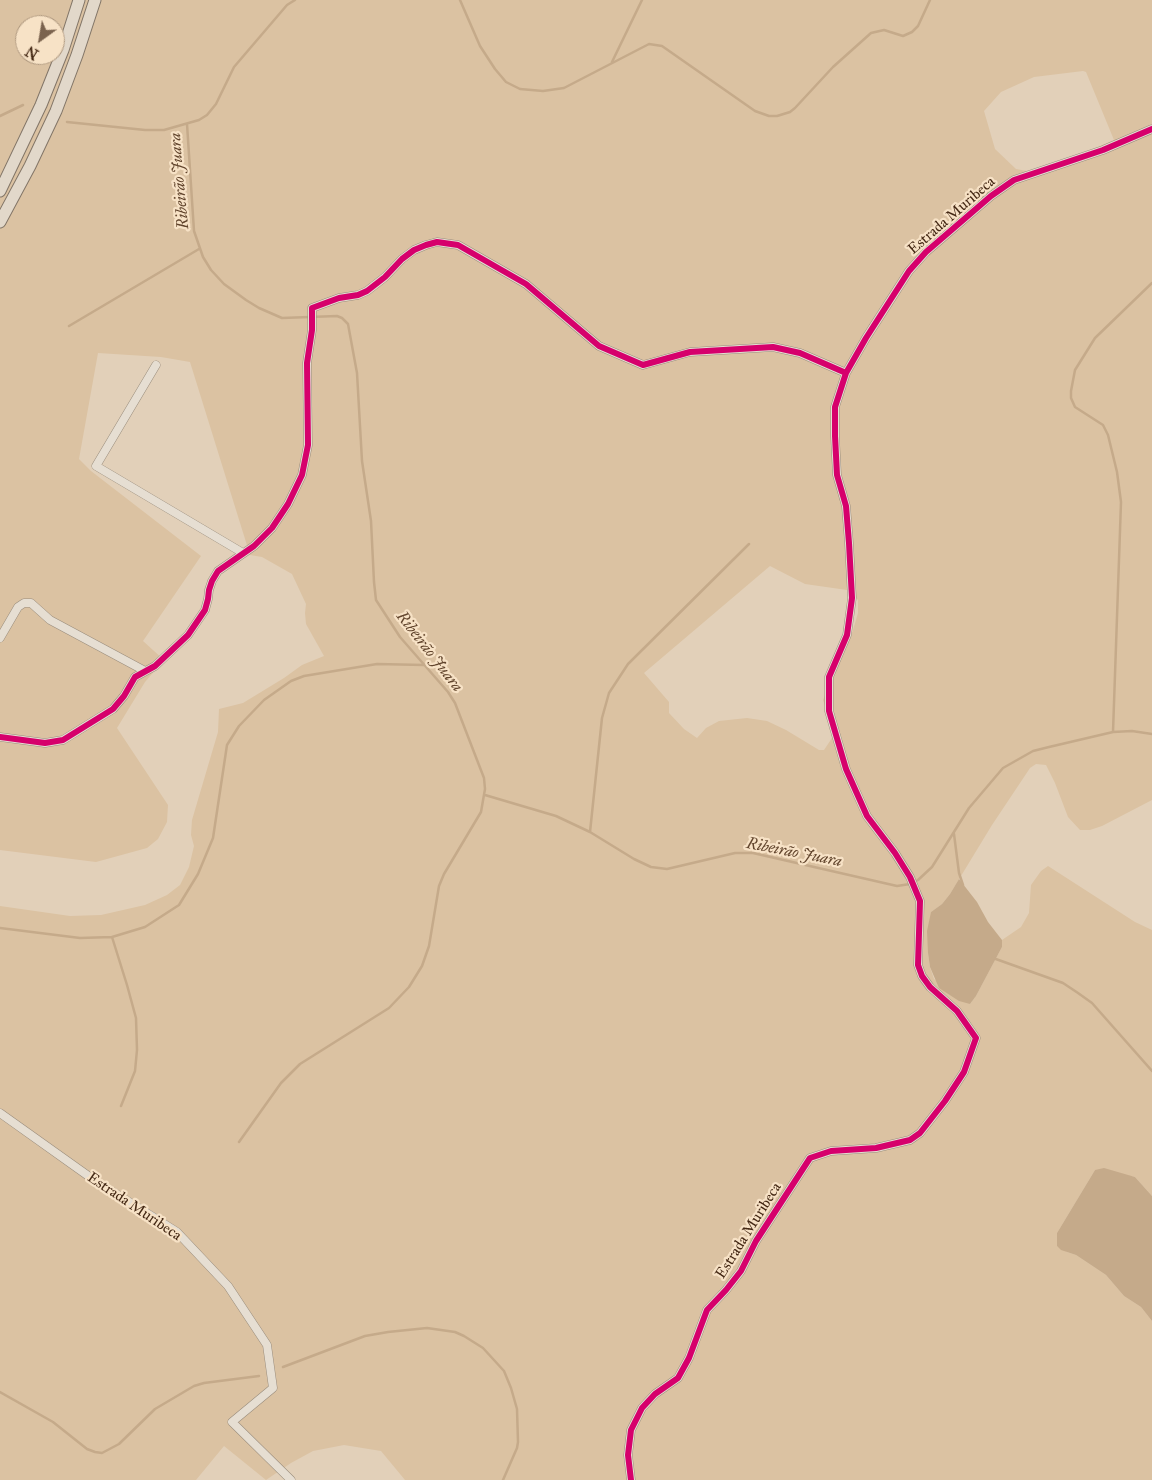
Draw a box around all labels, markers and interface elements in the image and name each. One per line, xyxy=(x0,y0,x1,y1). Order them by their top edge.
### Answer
north arrow xyxy=(15,15,65,65)
text: N xyxy=(23,42,42,63)
water label: Ribeirão Juara xyxy=(166,132,194,230)
street label: Estrada Muribeca xyxy=(905,173,999,259)
water label: Ribeirão Juara xyxy=(392,608,466,696)
water label: Ribeirão Juara xyxy=(745,834,843,872)
street label: Estrada Muribeca xyxy=(83,1169,185,1245)
street label: Estrada Muribeca xyxy=(712,1180,786,1282)

